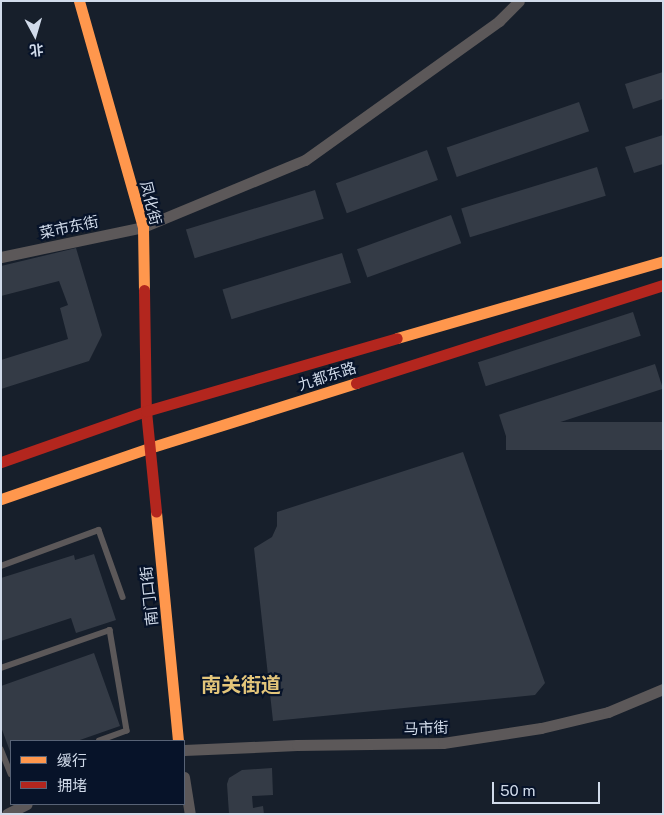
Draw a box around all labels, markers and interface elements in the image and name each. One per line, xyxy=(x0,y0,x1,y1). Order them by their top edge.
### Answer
north arrow xyxy=(10,10,60,60)
text: 北 xyxy=(29,41,44,59)
street label: 凤化街 xyxy=(137,179,165,227)
street label: 菜市东街 xyxy=(38,212,100,242)
street label: 九都东路 xyxy=(296,358,358,394)
street label: 南门口街 xyxy=(137,565,161,627)
district label: 南关街道 xyxy=(201,673,281,697)
street label: 马市街 xyxy=(403,718,449,738)
legend xyxy=(10,740,185,805)
text: 缓行 xyxy=(57,752,87,769)
scale bar xyxy=(494,772,602,804)
text: 拥堵 xyxy=(57,777,87,794)
text: 50 m xyxy=(500,782,535,799)

